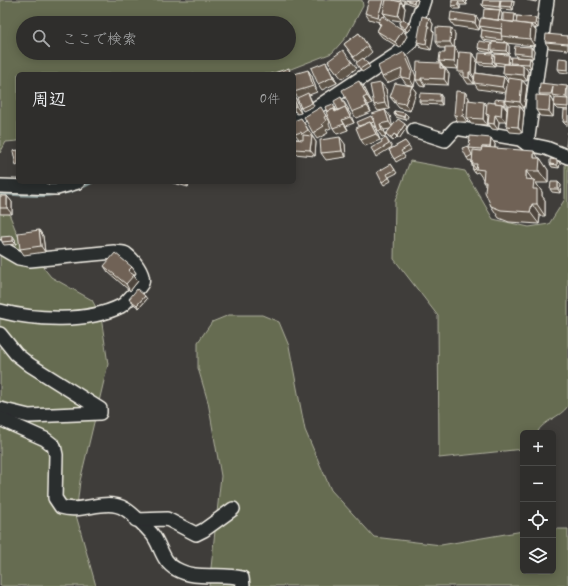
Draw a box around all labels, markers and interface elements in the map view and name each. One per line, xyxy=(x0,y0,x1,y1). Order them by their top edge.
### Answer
search box xyxy=(16,16,296,60)
icon: search xyxy=(30,27,52,49)
text: ここで検索 xyxy=(62,30,137,50)
text: 周辺 xyxy=(32,89,66,111)
text: 0件 xyxy=(260,91,280,108)
map controls xyxy=(520,430,556,574)
button: + xyxy=(520,430,556,466)
button: − xyxy=(520,466,556,502)
button: locate xyxy=(520,502,556,538)
button: layers xyxy=(520,538,556,574)

